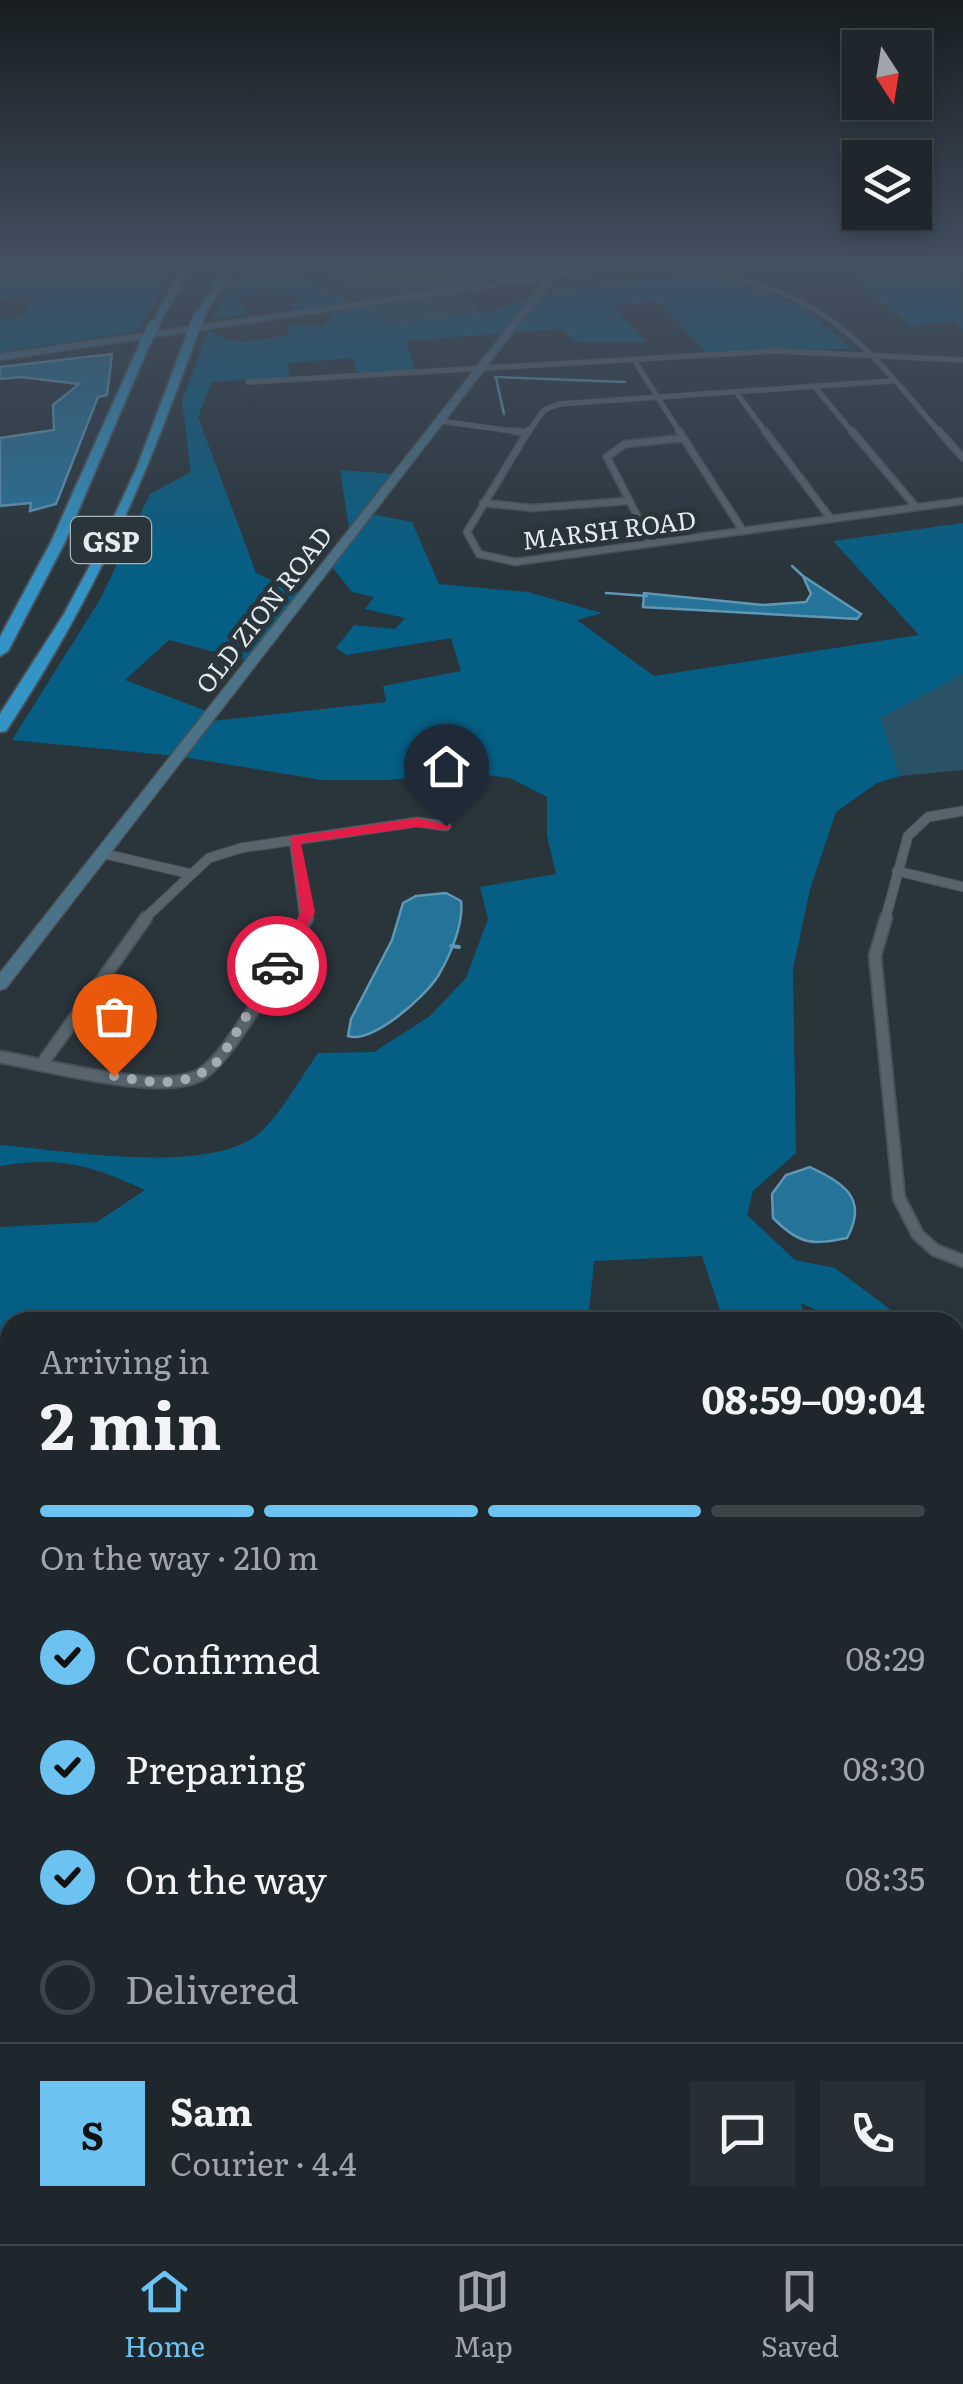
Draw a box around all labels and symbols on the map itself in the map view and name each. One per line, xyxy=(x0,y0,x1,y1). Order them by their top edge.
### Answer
north arrow xyxy=(842,30,932,120)
street label: MARSH ROAD xyxy=(520,500,698,558)
road number: GSP xyxy=(71,517,151,563)
street label: OLD ZION ROAD xyxy=(186,518,340,700)
pin xyxy=(404,724,489,827)
courier xyxy=(227,916,327,1016)
pin xyxy=(72,974,157,1077)

